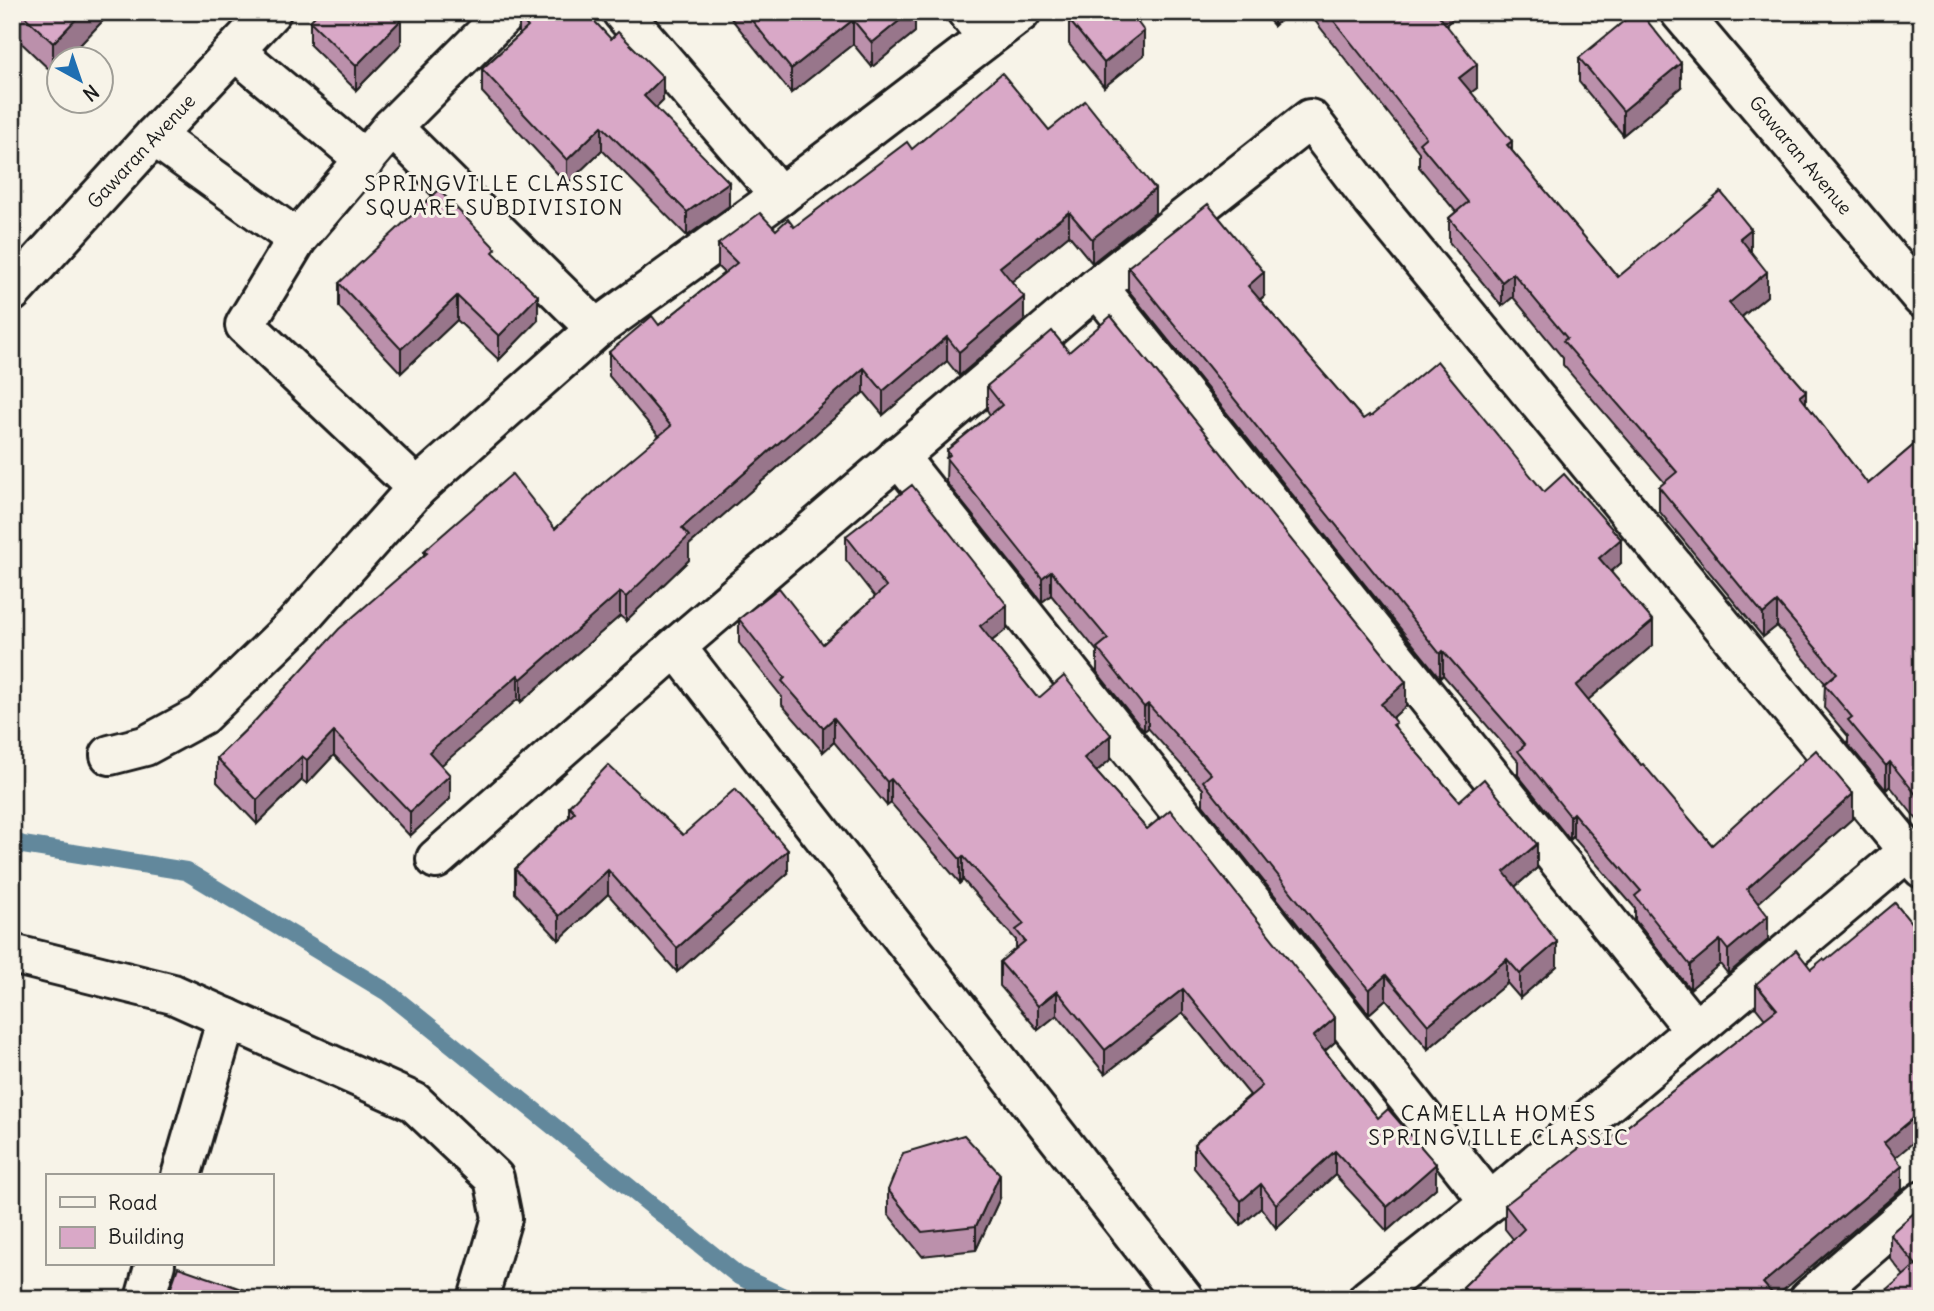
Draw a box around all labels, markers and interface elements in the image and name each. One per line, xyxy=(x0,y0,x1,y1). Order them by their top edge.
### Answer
north arrow xyxy=(46,46,116,116)
text: N xyxy=(78,80,104,106)
street label: Gawaran Avenue xyxy=(82,89,200,213)
street label: Gawaran Avenue xyxy=(1744,91,1858,219)
district label: SPRINGVILLE CLASSIC SQUARE SUBDIVISION xyxy=(364,170,626,221)
district label: CAMELLA HOMES SPRINGVILLE CLASSIC xyxy=(1368,1100,1630,1151)
legend xyxy=(46,1174,273,1266)
text: Road xyxy=(108,1189,157,1216)
text: Building xyxy=(108,1223,184,1250)

